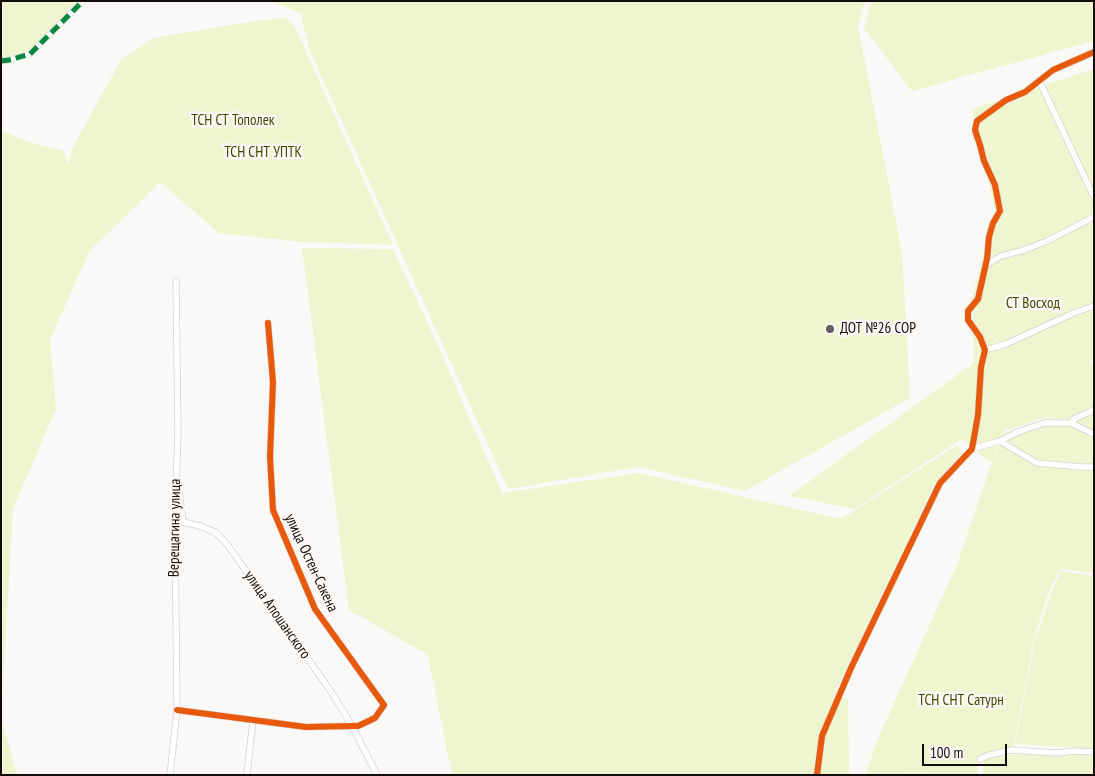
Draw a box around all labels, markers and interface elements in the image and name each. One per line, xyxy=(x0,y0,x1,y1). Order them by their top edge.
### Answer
park label: ТСН СТ Тополек xyxy=(191,112,275,130)
park label: ТСН СНТ УПТК xyxy=(224,144,302,162)
park label: СТ Восход xyxy=(1006,295,1060,313)
place label: ДОТ №26 СОР xyxy=(840,320,916,338)
marker: ДОТ №26 СОР xyxy=(824,323,836,335)
street label: Верещагина улица xyxy=(165,479,185,577)
street label: улица Остен-Сакена xyxy=(280,511,342,615)
street label: улица Апошанского xyxy=(240,567,314,663)
park label: ТСН СНТ Сатурн xyxy=(918,692,1004,710)
scale bar xyxy=(925,734,1010,766)
text: 100 m xyxy=(930,743,963,762)

